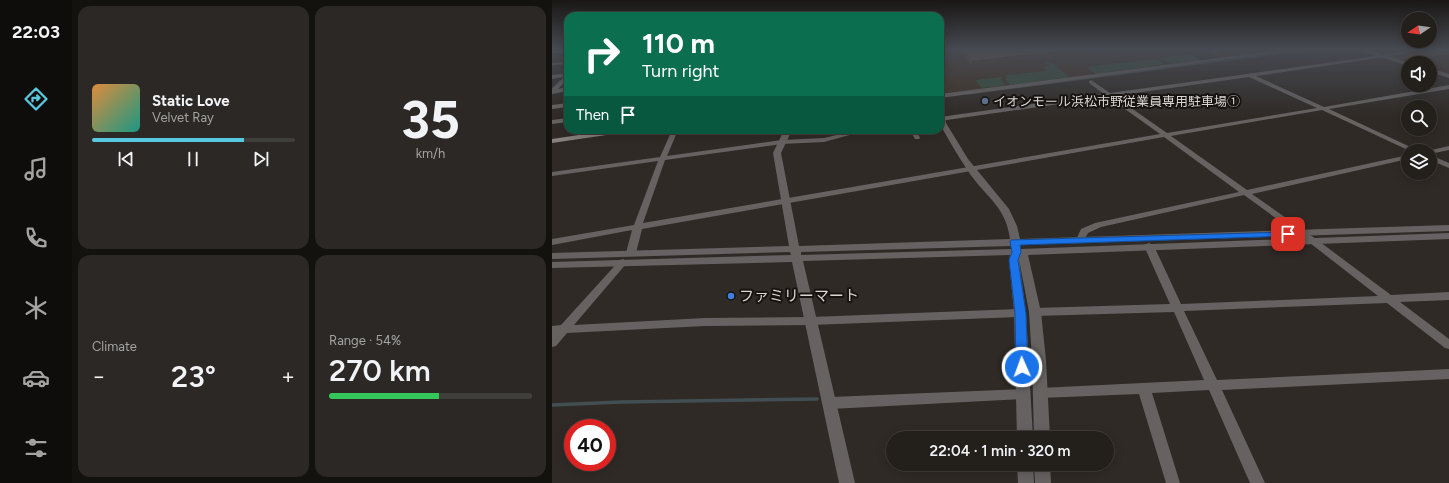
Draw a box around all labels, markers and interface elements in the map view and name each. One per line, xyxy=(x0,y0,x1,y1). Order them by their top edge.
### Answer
north arrow xyxy=(1401,12,1437,48)
map controls xyxy=(1401,12,1437,180)
text: 22:03 xyxy=(12,21,60,43)
text: 110 m xyxy=(642,26,715,60)
icon: right xyxy=(576,28,628,80)
button: sound xyxy=(1401,56,1437,92)
text: Turn right xyxy=(642,60,719,82)
icon: directions xyxy=(22,85,50,113)
text: 35 xyxy=(401,89,460,151)
text: Static Love xyxy=(152,92,230,110)
place label: イオンモール浜松市野従業員専用駐車場① xyxy=(993,94,1240,109)
marker: イオンモール浜松市野従業員専用駐車場① xyxy=(980,96,990,106)
button: search xyxy=(1401,100,1437,136)
icon: arrive xyxy=(617,104,639,126)
text: Then xyxy=(576,106,609,124)
text: Velvet Ray xyxy=(152,110,214,125)
button: layers xyxy=(1401,144,1437,180)
text: km/h xyxy=(416,146,445,161)
icon: previous xyxy=(115,148,137,170)
icon: pause xyxy=(182,148,204,170)
icon: next xyxy=(250,148,272,170)
icon: music xyxy=(22,155,50,183)
pin xyxy=(1271,217,1305,251)
icon: arrive xyxy=(1277,223,1299,245)
icon: phone xyxy=(22,224,50,252)
place label: ファミリーマート xyxy=(739,287,859,305)
marker: ファミリーマート xyxy=(726,291,736,301)
icon: climate xyxy=(22,294,50,322)
text: Range · 54% xyxy=(329,333,401,348)
text: Climate xyxy=(92,339,137,354)
position arrow xyxy=(1001,346,1043,388)
text: 270 km xyxy=(329,352,431,389)
text: 23° xyxy=(171,358,216,395)
text: − xyxy=(92,363,106,390)
text: + xyxy=(281,363,295,390)
icon: car xyxy=(22,364,50,392)
speed limit sign: 40 xyxy=(564,419,616,471)
icon: filters xyxy=(22,434,50,462)
text: 22:04 · 1 min · 320 m xyxy=(930,442,1070,460)

